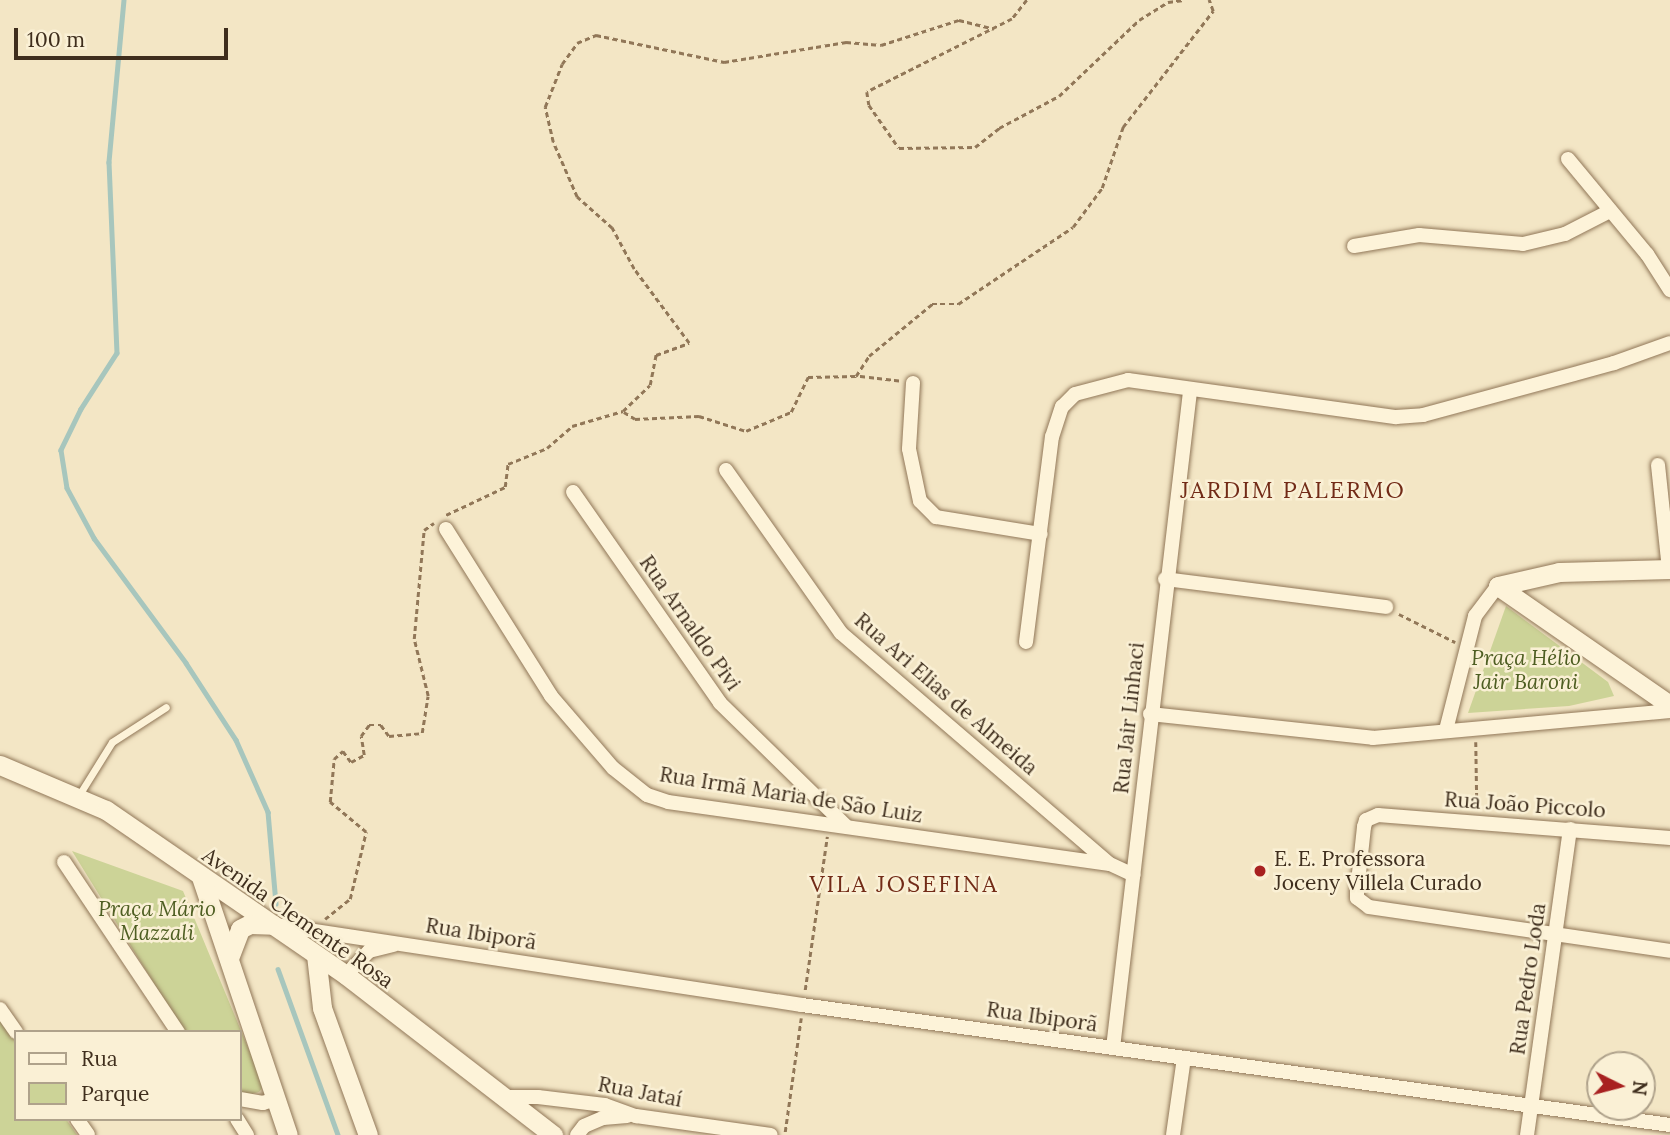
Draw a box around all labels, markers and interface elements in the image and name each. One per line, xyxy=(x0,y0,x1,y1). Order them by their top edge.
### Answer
scale bar xyxy=(18,14,231,58)
text: 100 m xyxy=(27,26,85,53)
district label: JARDIM PALERMO xyxy=(1182,476,1404,504)
street label: Rua Arnaldo Pivi xyxy=(634,551,746,695)
street label: Rua Ari Elias de Almeida xyxy=(849,608,1043,780)
street label: Rua Jair Linhaci xyxy=(1109,641,1149,795)
park label: Praça Hélio Jair Baroni xyxy=(1471,645,1581,695)
street label: Rua Irmã Maria de São Luiz xyxy=(658,762,924,828)
street label: Rua João Piccolo xyxy=(1443,787,1607,823)
street label: Avenida Clemente Rosa xyxy=(198,842,398,994)
place label: E. E. Professora Joceny Villela Curado xyxy=(1274,846,1482,896)
marker: E. E. Professora Joceny Villela Curado xyxy=(1252,863,1268,879)
district label: VILA JOSEFINA xyxy=(811,870,997,898)
park label: Praça Mário Mazzali xyxy=(98,896,216,946)
street label: Rua Pedro Loda xyxy=(1505,901,1551,1057)
street label: Rua Ibiporã xyxy=(424,913,538,955)
street label: Rua Ibiporã xyxy=(985,997,1099,1037)
legend xyxy=(14,1030,242,1121)
text: Rua xyxy=(81,1045,118,1072)
north arrow xyxy=(1586,1051,1656,1121)
street label: Rua Jataí xyxy=(596,1072,684,1112)
text: N xyxy=(1627,1079,1653,1097)
text: Parque xyxy=(81,1080,149,1107)

